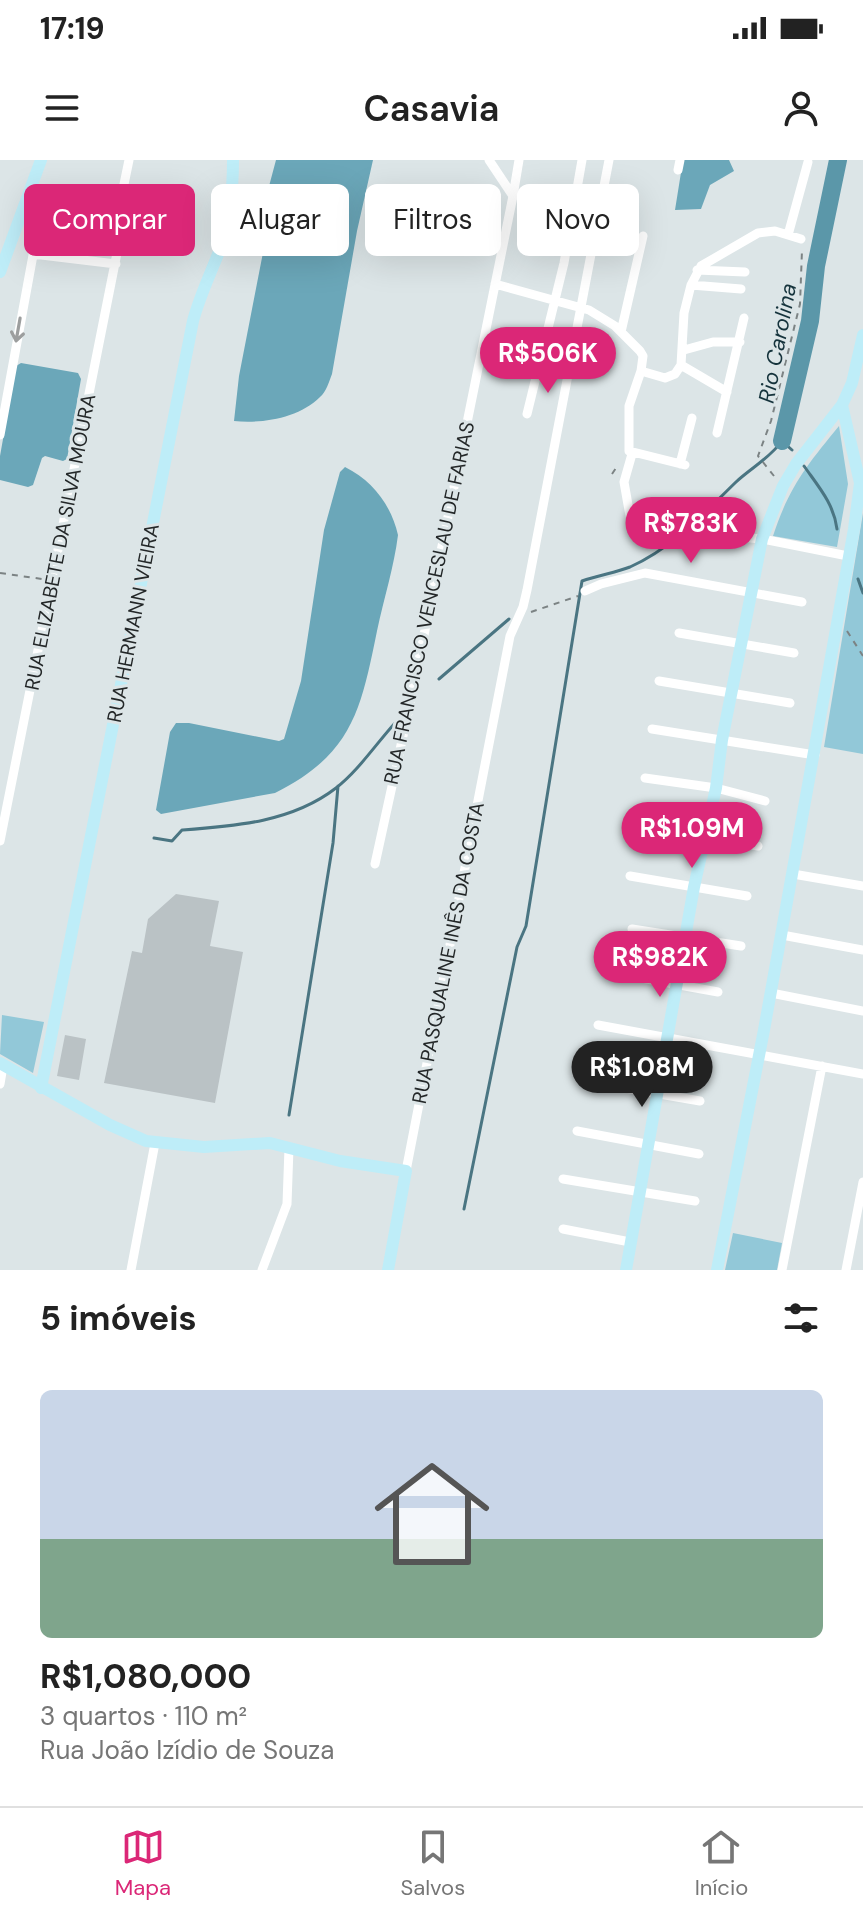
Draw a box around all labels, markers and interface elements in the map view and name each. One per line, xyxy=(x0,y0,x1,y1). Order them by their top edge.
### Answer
text: 17:19 xyxy=(40,9,105,48)
text: Casavia xyxy=(363,85,500,132)
icon: menu xyxy=(40,86,84,130)
icon: person xyxy=(779,86,823,130)
chip: Comprar xyxy=(24,184,195,256)
chip: Alugar xyxy=(211,184,349,256)
chip: Filtros xyxy=(365,184,501,256)
chip: Novo xyxy=(517,184,639,256)
water label: Rio Carolina xyxy=(752,281,803,405)
one-way arrow xyxy=(10,317,25,343)
pin: R$506K xyxy=(483,327,613,395)
text: R$506K xyxy=(498,336,598,370)
street label: RUA ELIZABETE DA SILVA MOURA xyxy=(19,392,101,692)
street label: RUA FRANCISCO VENCESLAU DE FARIAS xyxy=(378,419,480,787)
pin: R$783K xyxy=(626,497,756,565)
text: R$783K xyxy=(643,506,739,540)
street label: RUA HERMANN VIEIRA xyxy=(101,521,165,725)
street label: RUA PASQUALINE INÊS DA COSTA xyxy=(406,800,490,1106)
pin: R$1.09M xyxy=(618,802,766,870)
text: R$1.09M xyxy=(640,811,744,845)
pin: R$982K xyxy=(595,931,725,999)
text: R$982K xyxy=(612,940,708,974)
pin: R$1.08M xyxy=(568,1041,716,1109)
text: R$1.08M xyxy=(590,1050,694,1084)
text: 5 imóveis xyxy=(40,1296,197,1341)
icon: filters xyxy=(779,1296,823,1340)
icon: home xyxy=(360,1442,504,1586)
text: R$1,080,000 xyxy=(40,1654,251,1699)
text: 3 quartos · 110 m² xyxy=(40,1699,247,1733)
text: Rua João Izídio de Souza xyxy=(40,1733,334,1767)
tab: Mapa xyxy=(115,1825,171,1902)
tab: Salvos xyxy=(400,1825,465,1902)
tab: Início xyxy=(695,1825,748,1902)

